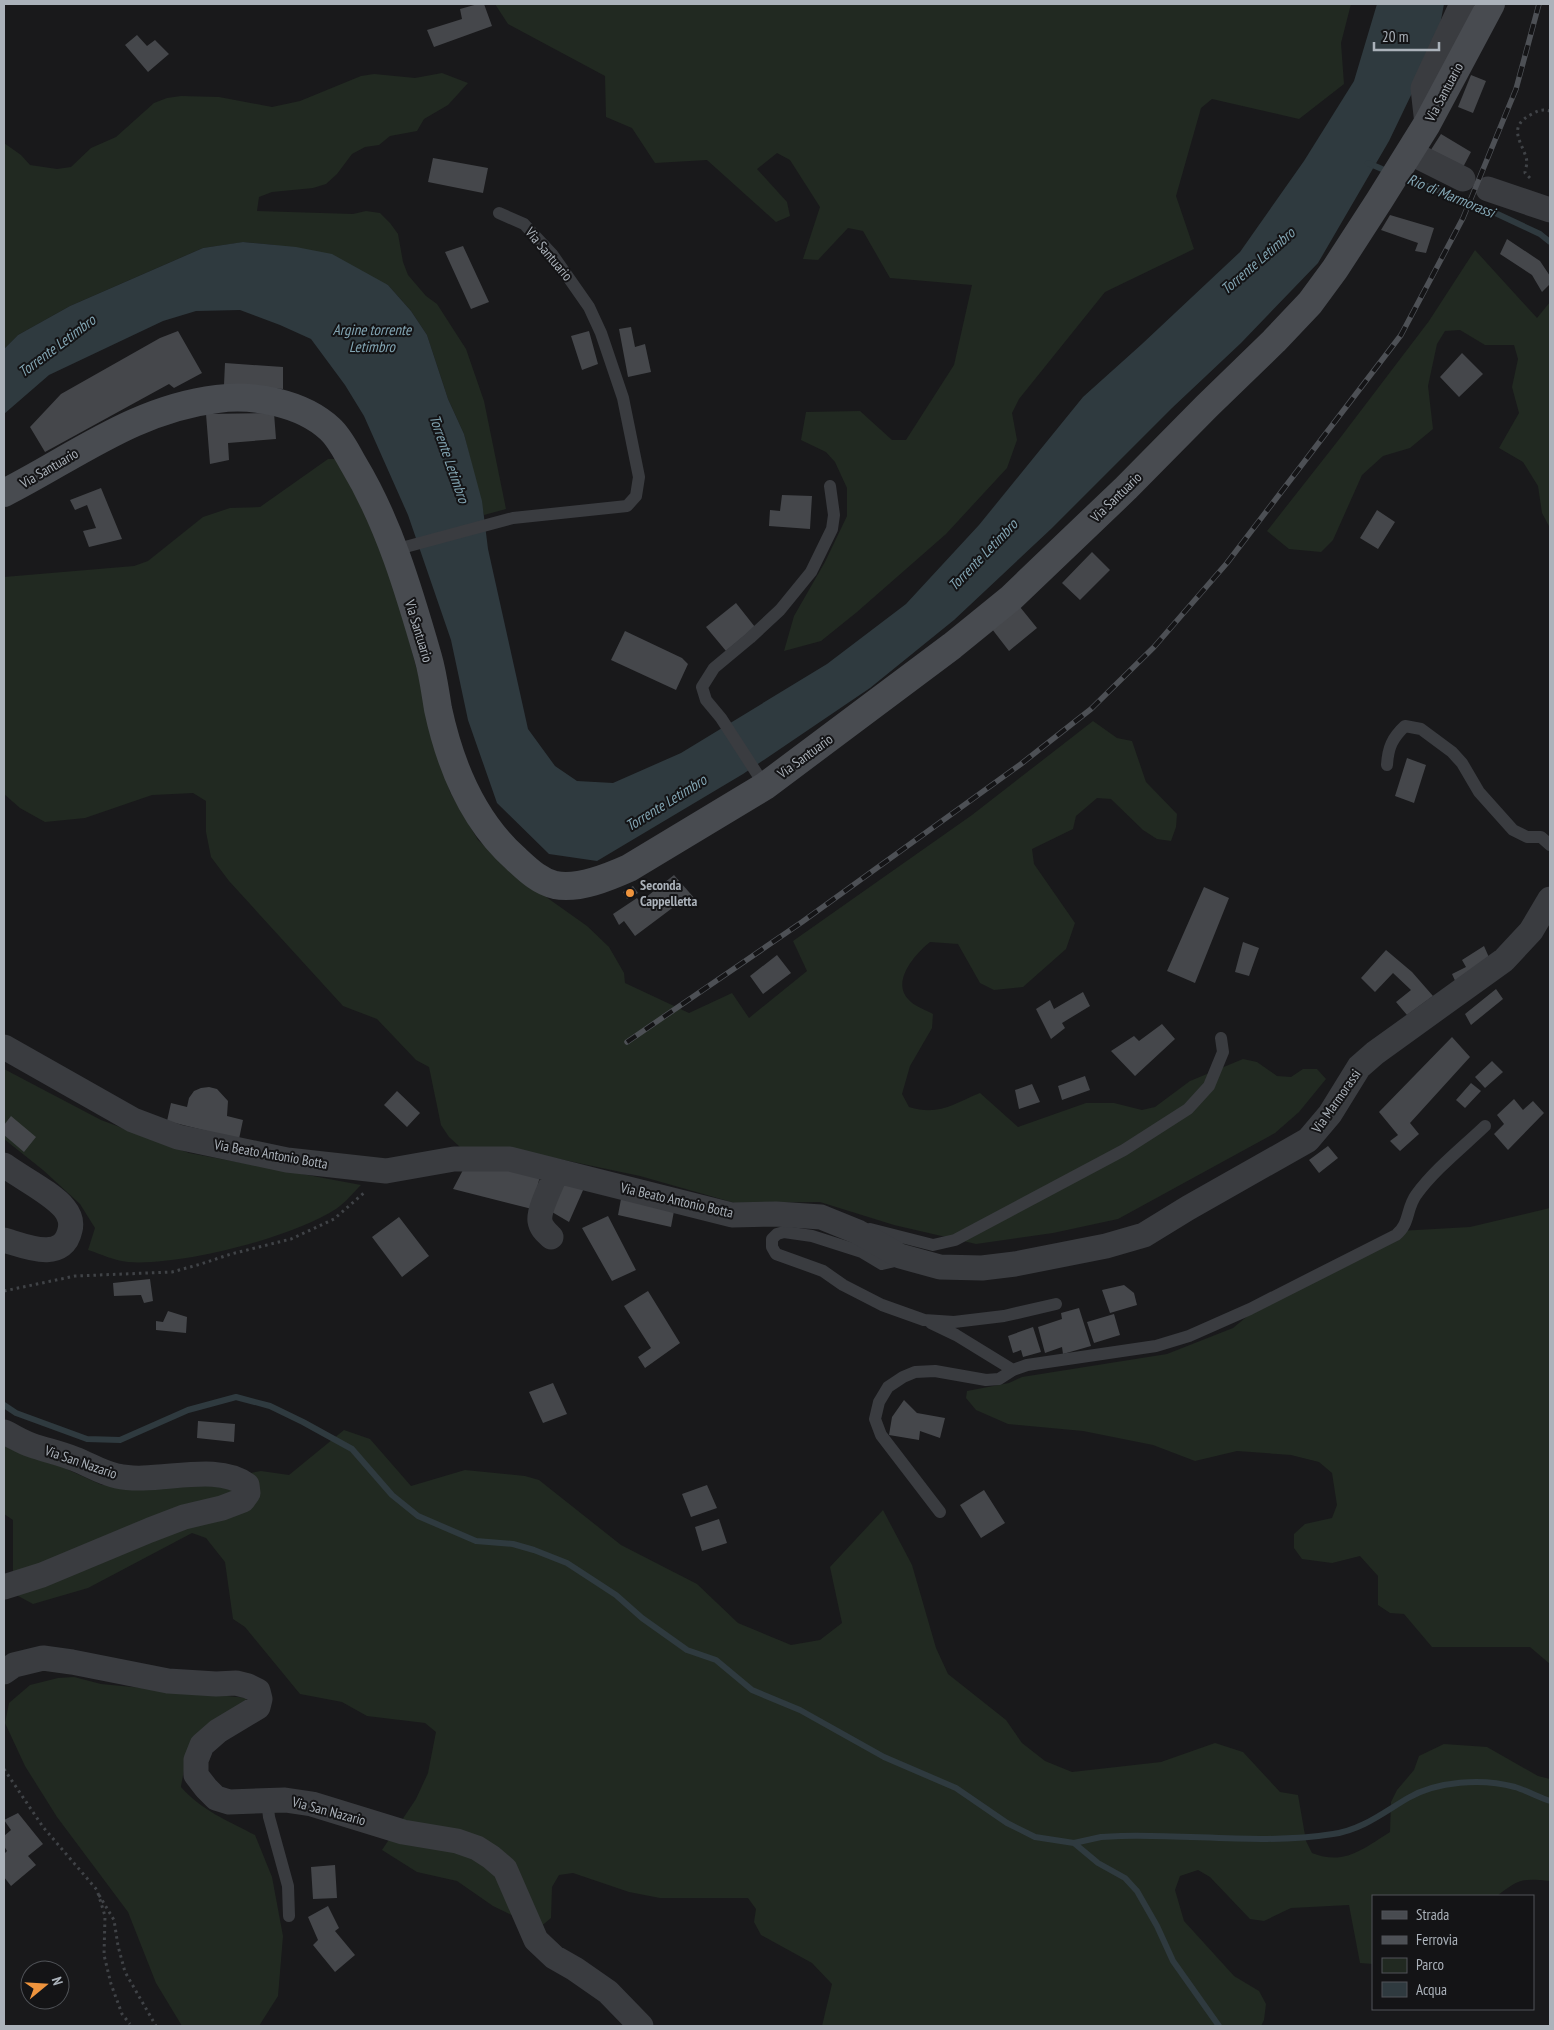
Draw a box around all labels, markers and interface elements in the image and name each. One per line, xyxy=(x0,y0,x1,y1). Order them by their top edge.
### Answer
scale bar xyxy=(1374,20,1439,52)
text: 20 m xyxy=(1382,27,1408,46)
street label: Via Santuario xyxy=(1420,59,1467,125)
water label: Rio di Marmorassi xyxy=(1405,169,1499,222)
water label: Torrente Letimbro xyxy=(1217,222,1300,298)
street label: Via Santuario xyxy=(521,223,577,284)
water label: Torrente Letimbro xyxy=(14,309,100,381)
water label: Argine torrente Letimbro xyxy=(333,320,412,356)
water label: Torrente Letimbro xyxy=(426,412,474,507)
street label: Via Santuario xyxy=(16,444,81,492)
street label: Via Santuario xyxy=(1086,468,1145,526)
water label: Torrente Letimbro xyxy=(944,514,1022,594)
street label: Via Santuario xyxy=(401,597,437,664)
street label: Via Santuario xyxy=(773,730,836,783)
water label: Torrente Letimbro xyxy=(622,769,711,835)
place label: Seconda Cappelletta xyxy=(640,876,697,910)
marker: Seconda Cappelletta xyxy=(624,887,636,899)
street label: Via Marmorassi xyxy=(1307,1066,1364,1137)
street label: Via Beato Antonio Botta xyxy=(212,1135,329,1173)
street label: Via Beato Antonio Botta xyxy=(618,1178,735,1222)
street label: Via San Nazario xyxy=(41,1441,120,1483)
street label: Via San Nazario xyxy=(289,1792,368,1829)
legend xyxy=(1372,1895,1534,2010)
text: Strada xyxy=(1416,1905,1449,1924)
text: Ferrovia xyxy=(1416,1930,1458,1949)
text: Parco xyxy=(1416,1955,1444,1974)
north arrow xyxy=(20,1960,70,2010)
text: N xyxy=(48,1975,67,1987)
text: Acqua xyxy=(1416,1980,1447,1999)

